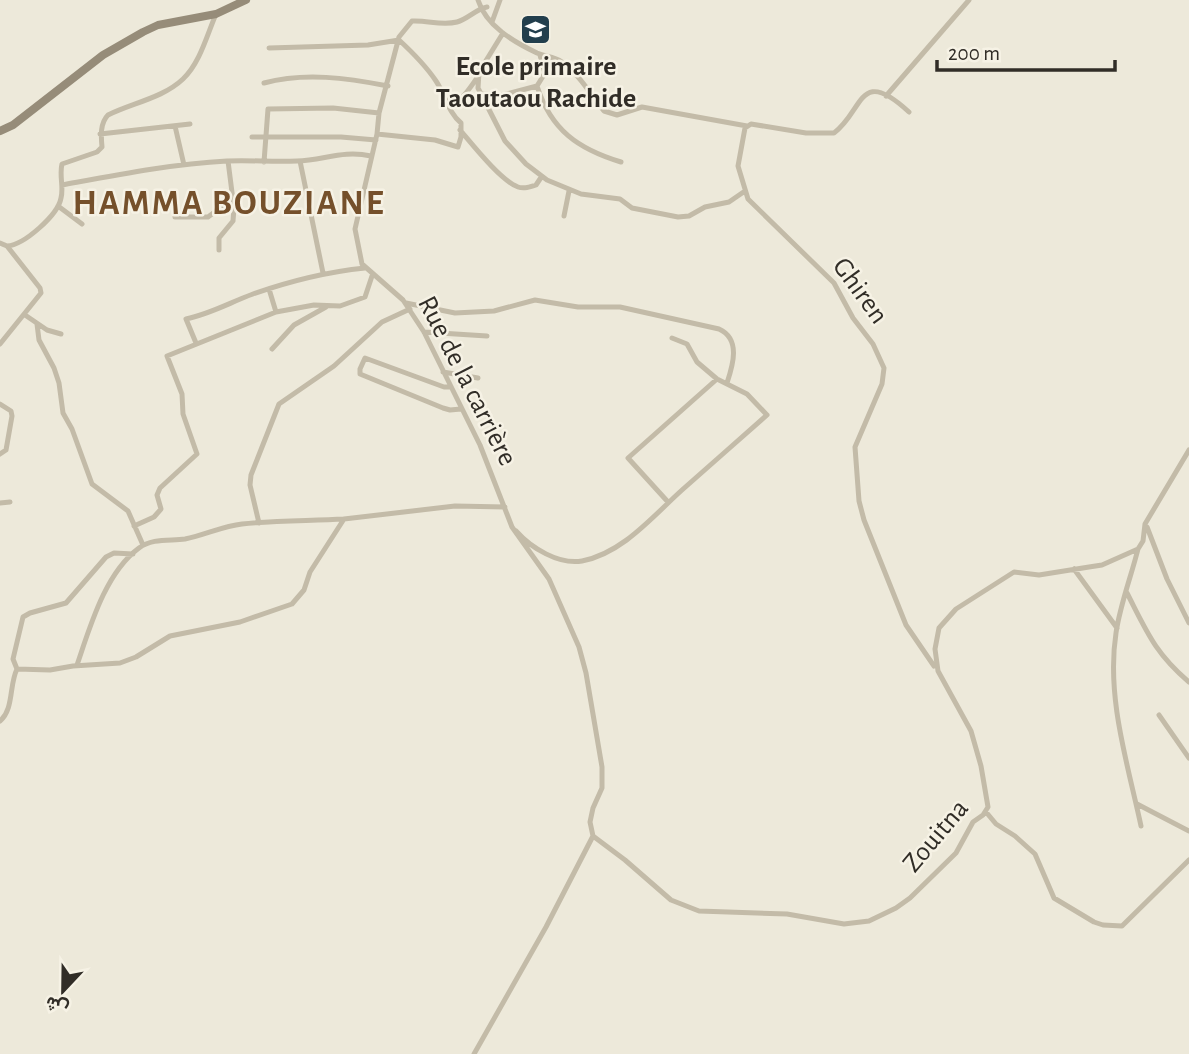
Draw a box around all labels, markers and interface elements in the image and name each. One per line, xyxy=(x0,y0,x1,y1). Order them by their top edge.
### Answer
school or university icon: Ecole primaire Taoutaou Rachide xyxy=(519,13,553,47)
scale bar xyxy=(937,28,1116,72)
text: 200 m xyxy=(948,43,1000,64)
place label: Ecole primaire Taoutaou Rachide xyxy=(436,53,636,113)
district label: HAMMA BOUZIANE xyxy=(72,186,386,221)
street label: Ghiren xyxy=(827,253,893,329)
street label: Rue de la carrière xyxy=(412,292,522,470)
street label: Zouitna xyxy=(898,794,974,878)
north arrow xyxy=(28,956,98,1026)
text: ش xyxy=(43,991,72,1018)

